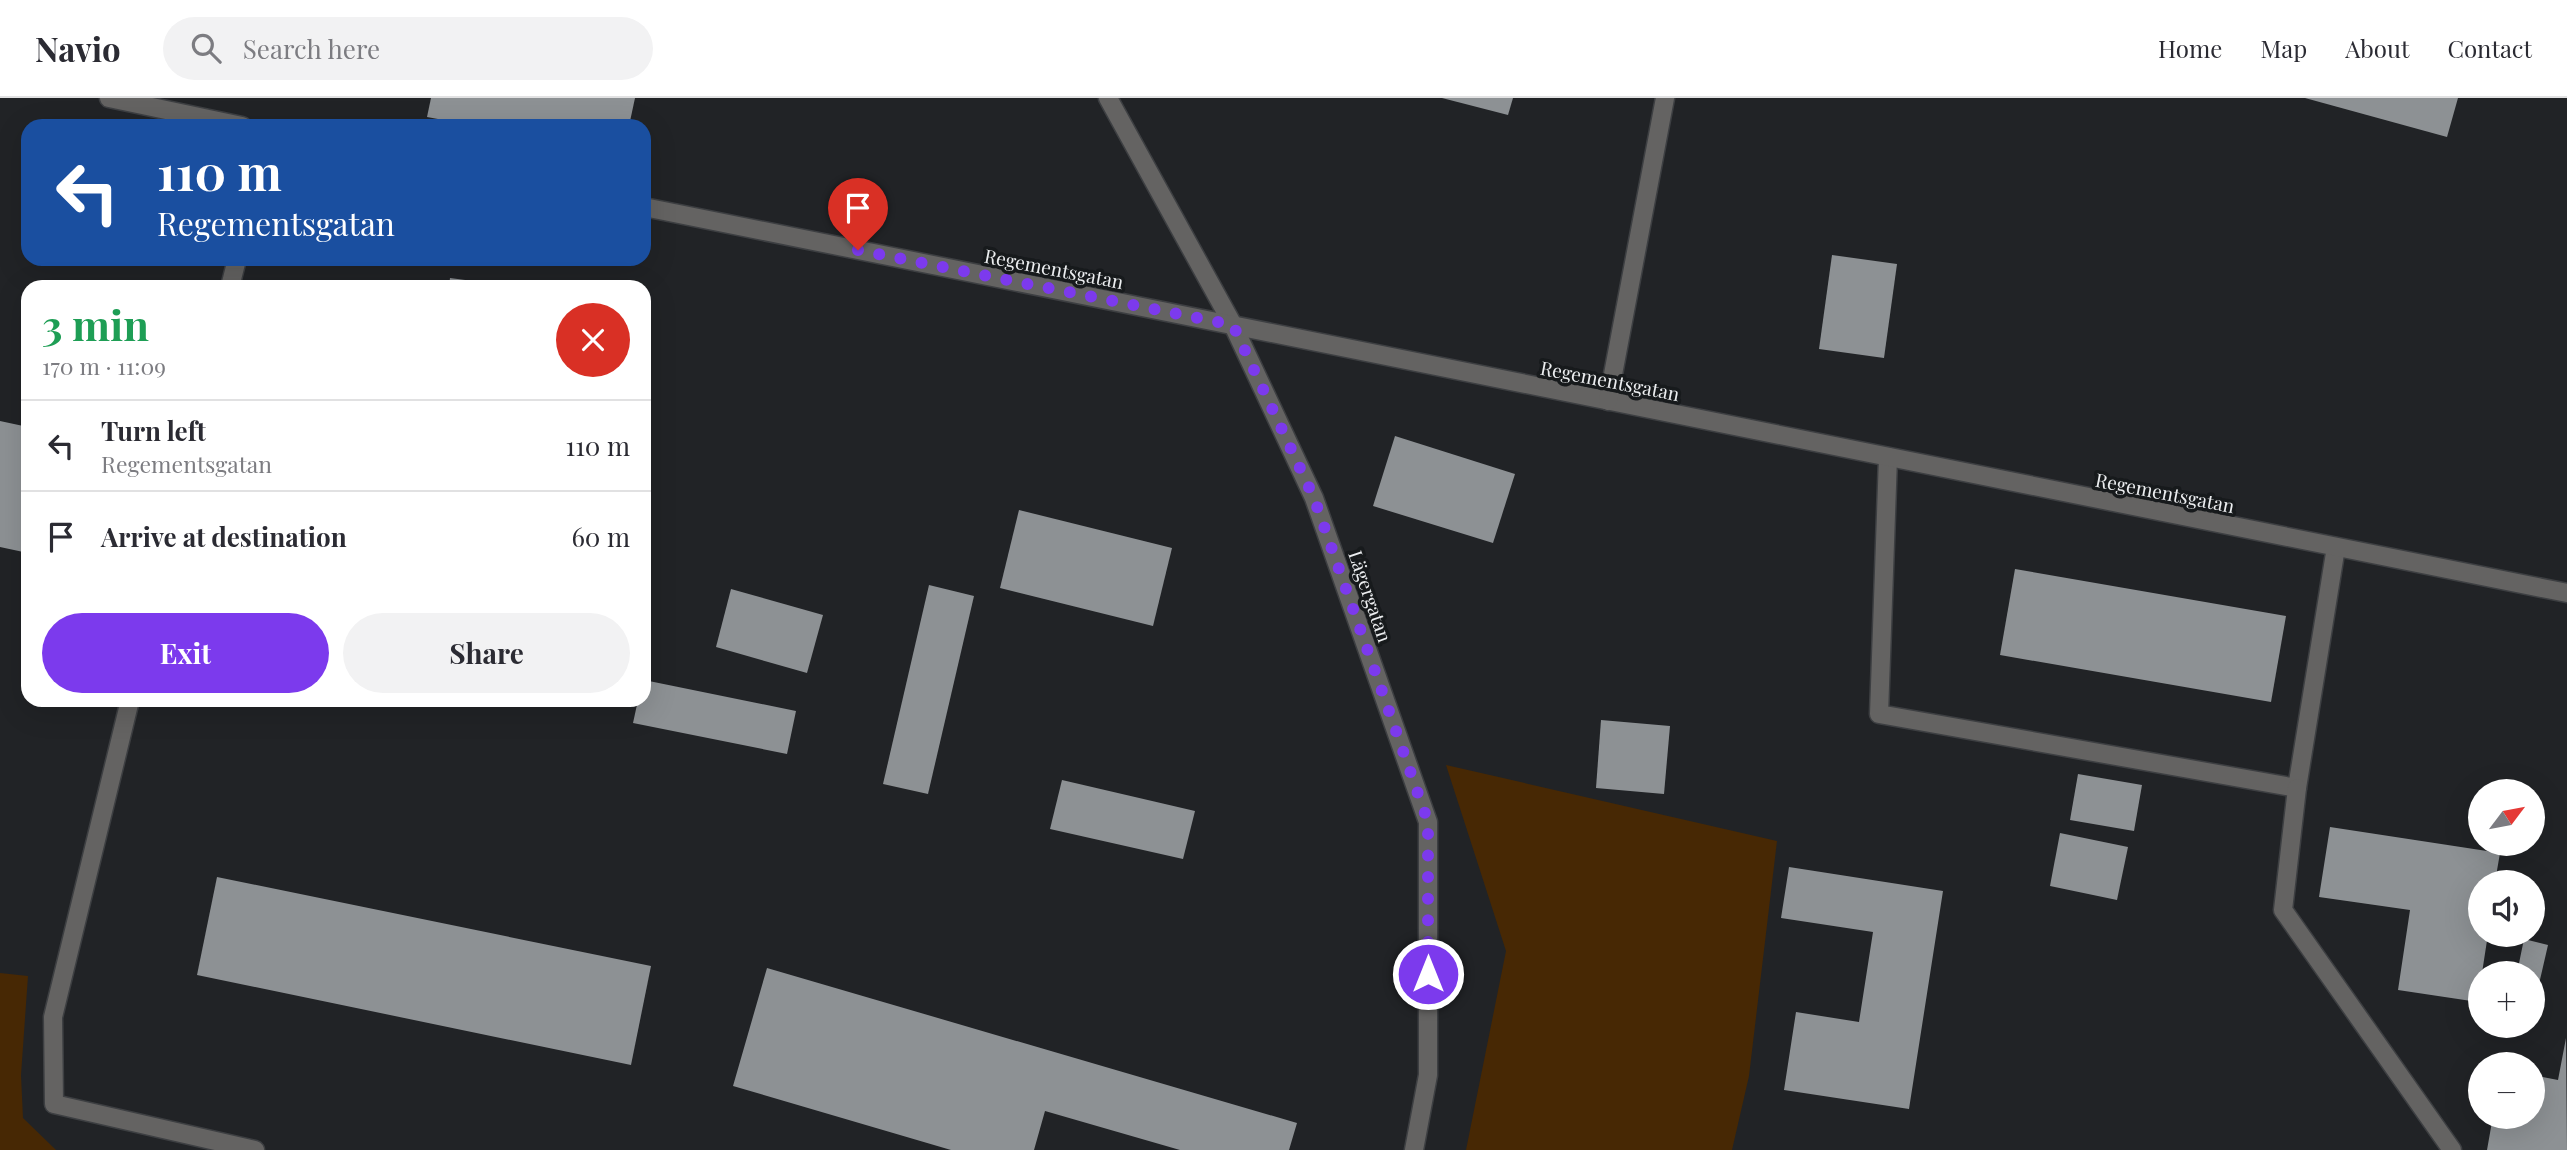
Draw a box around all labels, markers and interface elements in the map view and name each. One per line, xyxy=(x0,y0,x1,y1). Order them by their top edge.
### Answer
search box xyxy=(163,17,653,80)
text: Navio xyxy=(35,26,121,70)
icon: search xyxy=(187,29,225,67)
text: Search here xyxy=(243,31,380,66)
text: Home xyxy=(2158,32,2222,64)
text: Map xyxy=(2260,32,2307,64)
text: About xyxy=(2345,32,2409,64)
text: Contact xyxy=(2447,32,2532,64)
text: 110 m xyxy=(157,138,282,203)
icon: left xyxy=(42,147,133,238)
pin xyxy=(828,178,888,250)
icon: arrive xyxy=(839,189,877,227)
text: Regementsgatan xyxy=(157,201,395,244)
street label: Regementsgatan xyxy=(982,242,1126,294)
text: 3 min xyxy=(42,296,149,352)
button: close xyxy=(556,303,630,377)
text: 170 m · 11:09 xyxy=(42,350,166,381)
street label: Regementsgatan xyxy=(1538,354,1682,406)
text: Turn left xyxy=(101,413,206,448)
icon: left xyxy=(42,427,80,465)
text: 110 m xyxy=(566,428,630,463)
text: Regementsgatan xyxy=(101,448,272,479)
street label: Regementsgatan xyxy=(2093,466,2237,518)
icon: arrive xyxy=(42,518,80,556)
text: Arrive at destination xyxy=(101,519,347,554)
text: 60 m xyxy=(571,519,630,554)
street label: Lägergatan xyxy=(1343,547,1399,646)
button: Exit xyxy=(42,613,329,693)
button: Share xyxy=(343,613,630,693)
north arrow xyxy=(2468,779,2544,856)
map controls xyxy=(2468,779,2545,1129)
button: sound xyxy=(2468,870,2545,947)
position arrow xyxy=(1391,937,1465,1011)
button: + xyxy=(2468,961,2545,1038)
button: − xyxy=(2468,1052,2545,1129)

